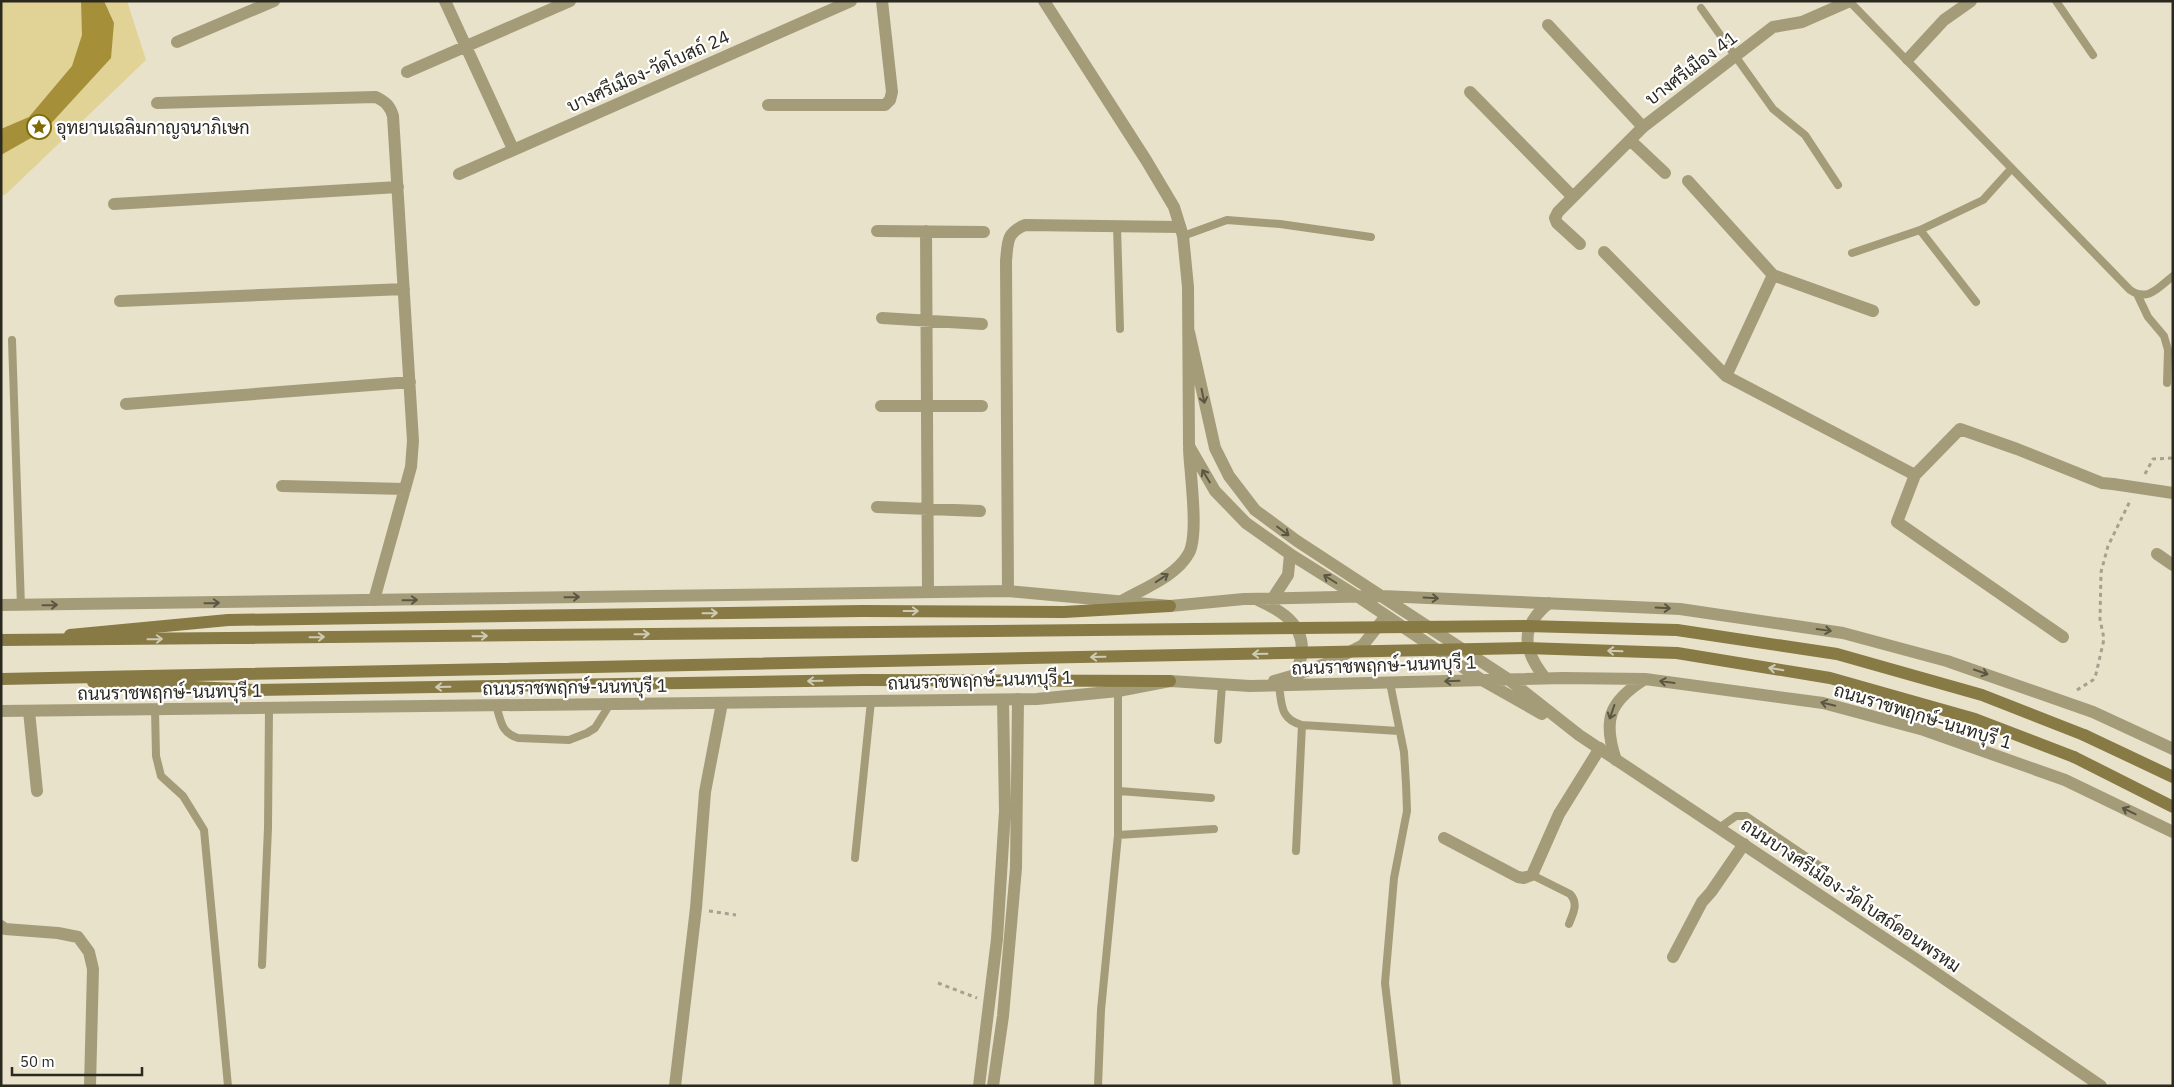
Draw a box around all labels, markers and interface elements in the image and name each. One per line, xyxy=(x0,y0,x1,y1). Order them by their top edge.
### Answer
street label: บางศรีเมือง-วัดโบสถ์ 24 xyxy=(563,24,733,117)
street label: บางศรีเมือง 41 xyxy=(1640,25,1742,110)
place icon: อุทยานเฉลิมกาญจนาภิเษก xyxy=(26,114,52,140)
place label: อุทยานเฉลิมกาญจนาภิเษก xyxy=(56,116,250,140)
one-way arrow xyxy=(1199,388,1209,404)
one-way arrow xyxy=(1201,470,1211,484)
one-way arrow xyxy=(1276,526,1290,536)
one-way arrow xyxy=(1155,572,1169,582)
one-way arrow xyxy=(1323,574,1337,584)
one-way arrow xyxy=(564,592,580,602)
one-way arrow xyxy=(1422,593,1438,602)
one-way arrow xyxy=(402,595,418,605)
one-way arrow xyxy=(204,598,220,608)
one-way arrow xyxy=(42,600,58,610)
one-way arrow xyxy=(1655,604,1671,613)
one-way arrow xyxy=(902,606,919,616)
one-way arrow xyxy=(702,608,718,618)
one-way arrow xyxy=(1816,625,1832,635)
one-way arrow xyxy=(634,629,650,639)
one-way arrow xyxy=(472,631,488,640)
one-way arrow xyxy=(309,632,325,642)
one-way arrow xyxy=(147,634,163,643)
one-way arrow xyxy=(1608,647,1624,656)
one-way arrow xyxy=(1253,649,1269,659)
street label: ถนนราชพฤกษ์-นนทบุรี 1 xyxy=(1291,649,1477,681)
one-way arrow xyxy=(1090,652,1106,662)
street label: ถนนราชพฤกษ์-นนทบุรี 1 xyxy=(887,664,1073,696)
one-way arrow xyxy=(1769,664,1785,674)
one-way arrow xyxy=(1972,668,1988,677)
street label: ถนนราชพฤกษ์-นนทบุรี 1 xyxy=(482,673,668,701)
one-way arrow xyxy=(807,676,824,686)
one-way arrow xyxy=(1444,676,1460,685)
one-way arrow xyxy=(1659,676,1675,686)
street label: ถนนราชพฤกษ์-นนทบุรี 1 xyxy=(1831,677,2015,755)
street label: ถนนราชพฤกษ์-นนทบุรี 1 xyxy=(77,678,263,706)
one-way arrow xyxy=(435,682,451,692)
one-way arrow xyxy=(1820,699,1836,708)
one-way arrow xyxy=(1607,704,1616,719)
one-way arrow xyxy=(2122,805,2137,815)
street label: ถนนบางศรีเมือง-วัดโบสถ์ดอนพรหม xyxy=(1737,812,1966,977)
scale bar xyxy=(12,1044,142,1076)
text: 50 m xyxy=(20,1052,55,1071)

